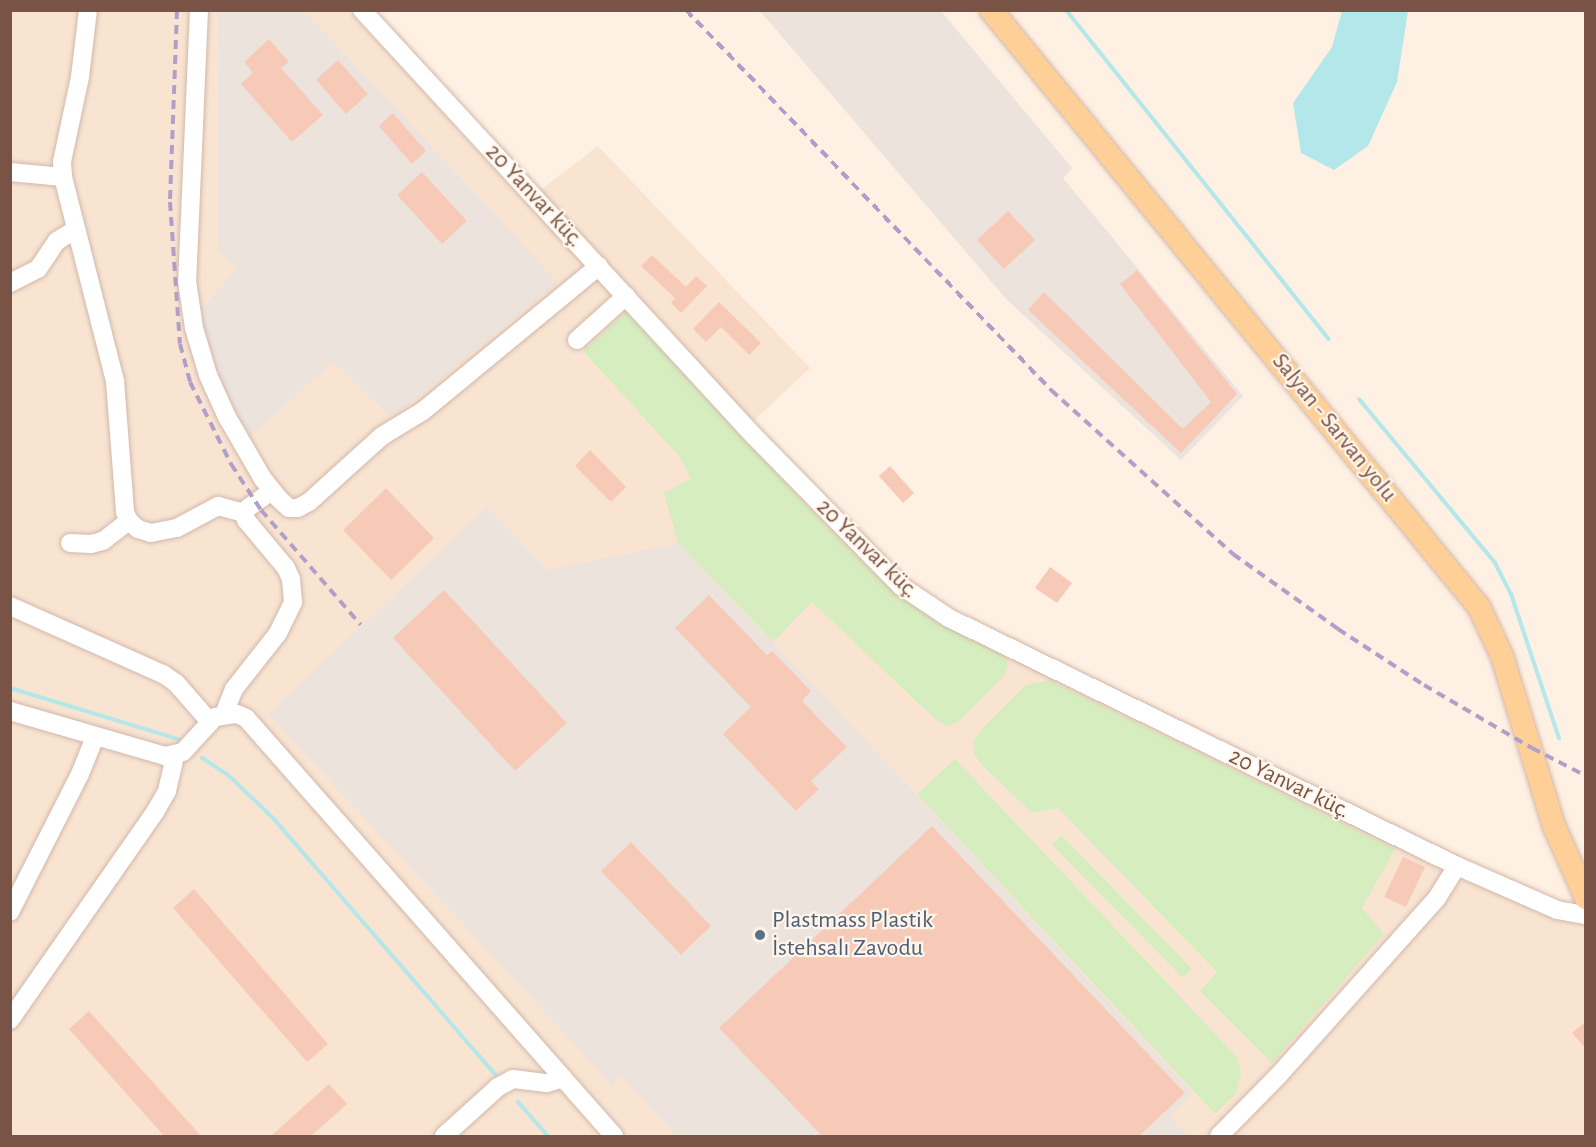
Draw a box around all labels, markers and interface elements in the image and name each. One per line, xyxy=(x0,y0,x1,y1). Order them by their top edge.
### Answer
street label: 20 Yanvar küç. xyxy=(479,138,589,254)
street label: Salyan - Sarvan yolu xyxy=(1265,348,1403,508)
street label: 20 Yanvar küç. xyxy=(810,493,924,605)
street label: 20 Yanvar küç. xyxy=(1224,742,1354,826)
place label: Plastmass Plastik İstehsalı Zavodu xyxy=(772,907,933,963)
marker: Plastmass Plastik İstehsalı Zavodu xyxy=(753,928,767,942)

